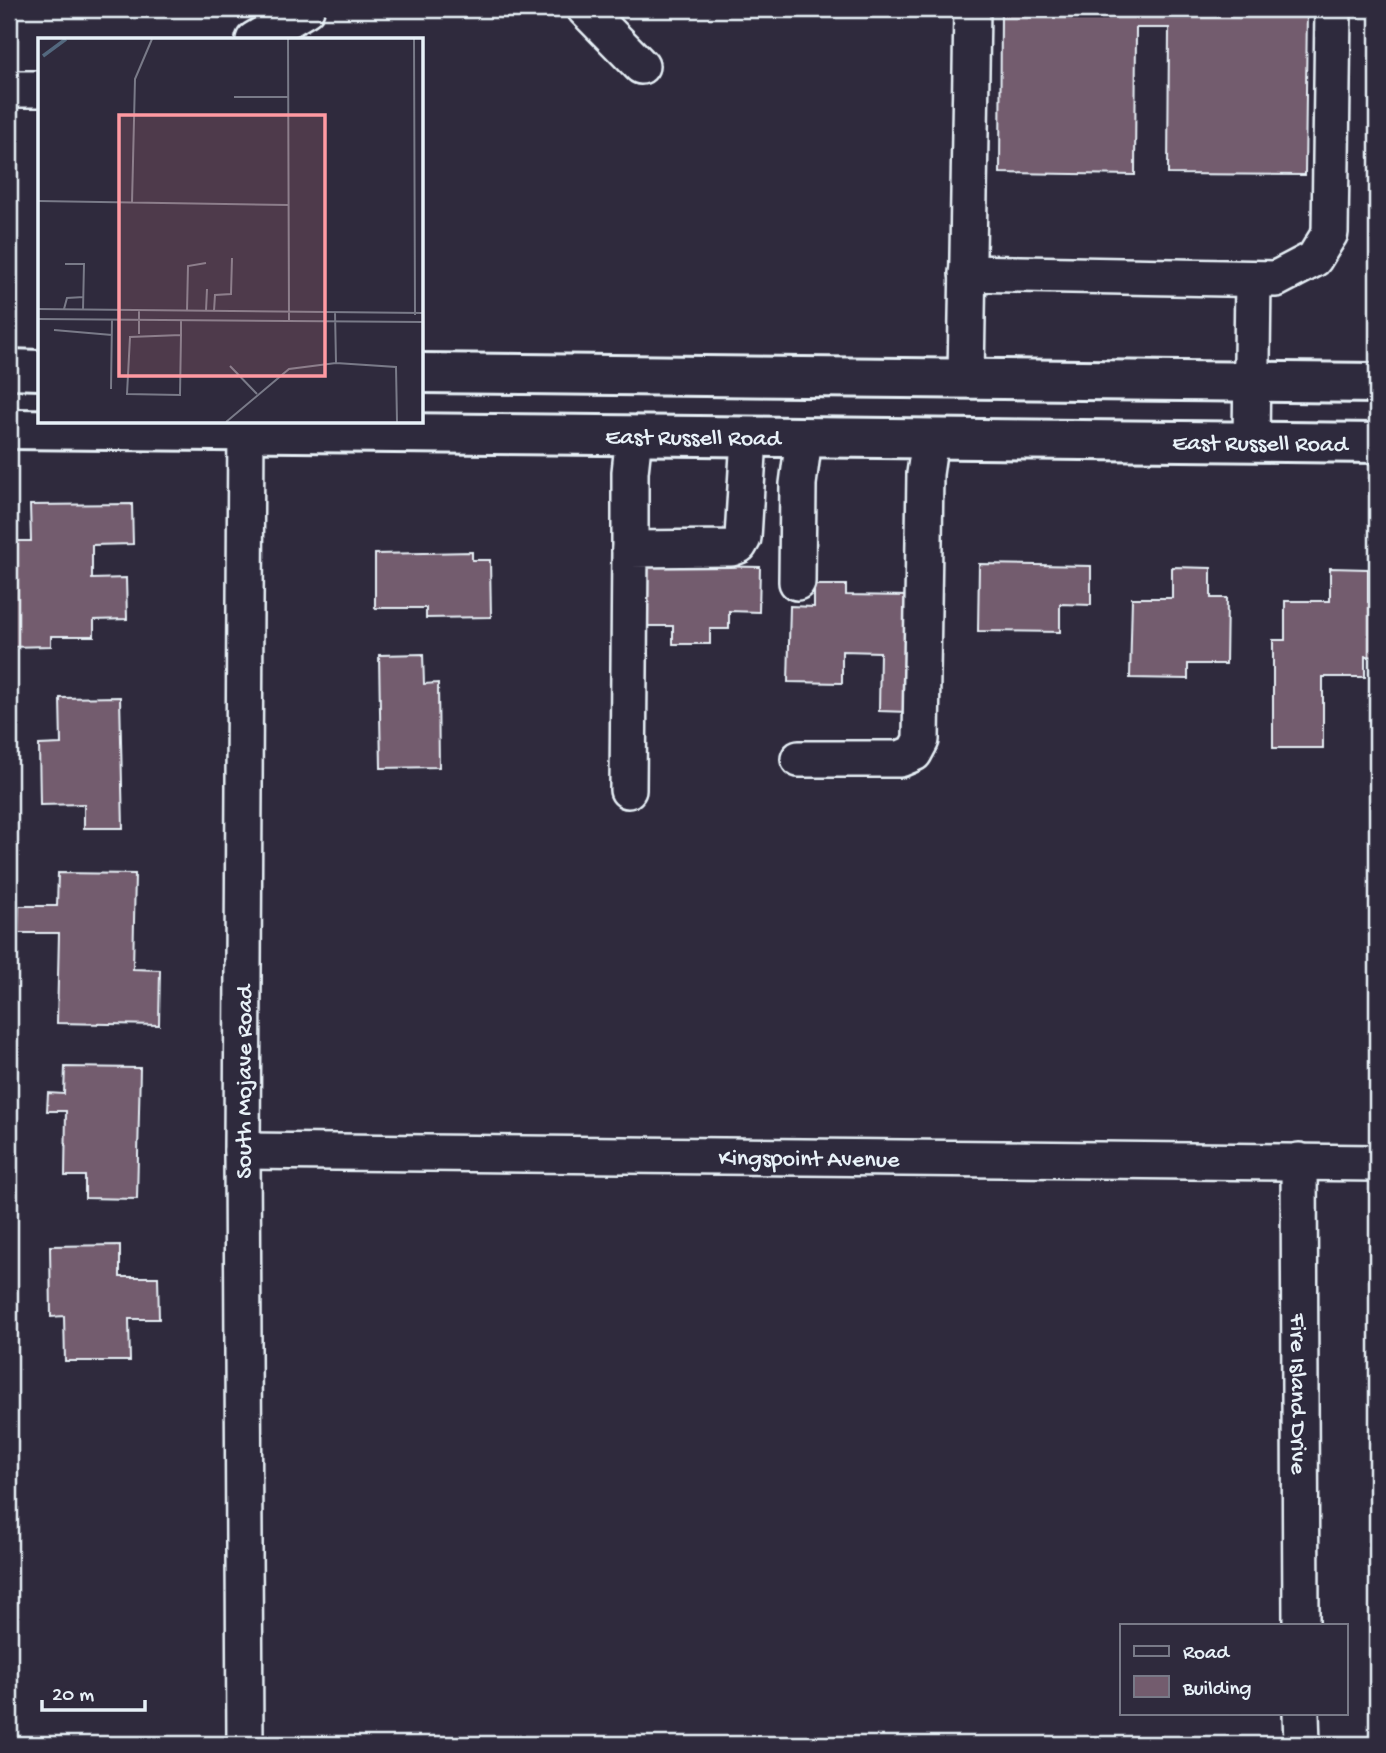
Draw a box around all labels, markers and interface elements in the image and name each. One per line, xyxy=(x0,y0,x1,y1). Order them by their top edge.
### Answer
inset map xyxy=(38,38,424,424)
street label: East Russell Road xyxy=(605,424,783,455)
street label: East Russell Road xyxy=(1172,430,1350,461)
street label: South Mojave Road xyxy=(231,983,261,1179)
street label: Kingspoint Avenue xyxy=(718,1145,900,1176)
street label: Fire Island Drive xyxy=(1282,1313,1311,1475)
legend xyxy=(1120,1624,1348,1714)
text: Road xyxy=(1183,1642,1231,1667)
scale bar xyxy=(42,1669,145,1713)
text: Building xyxy=(1182,1678,1252,1703)
text: 20 m xyxy=(52,1684,94,1709)

